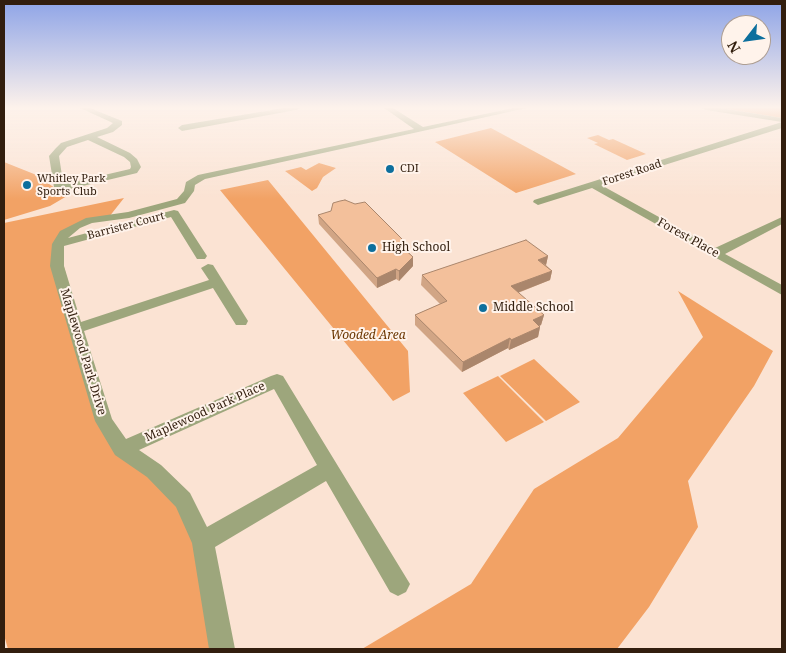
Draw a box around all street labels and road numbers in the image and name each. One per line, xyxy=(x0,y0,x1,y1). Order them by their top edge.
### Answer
street label: Forest Road xyxy=(601,157,663,189)
street label: Barrister Court xyxy=(86,209,166,243)
street label: Forest Place xyxy=(655,215,721,261)
street label: Maplewood Park Drive xyxy=(57,287,109,417)
street label: Maplewood Park Place xyxy=(143,379,267,445)

